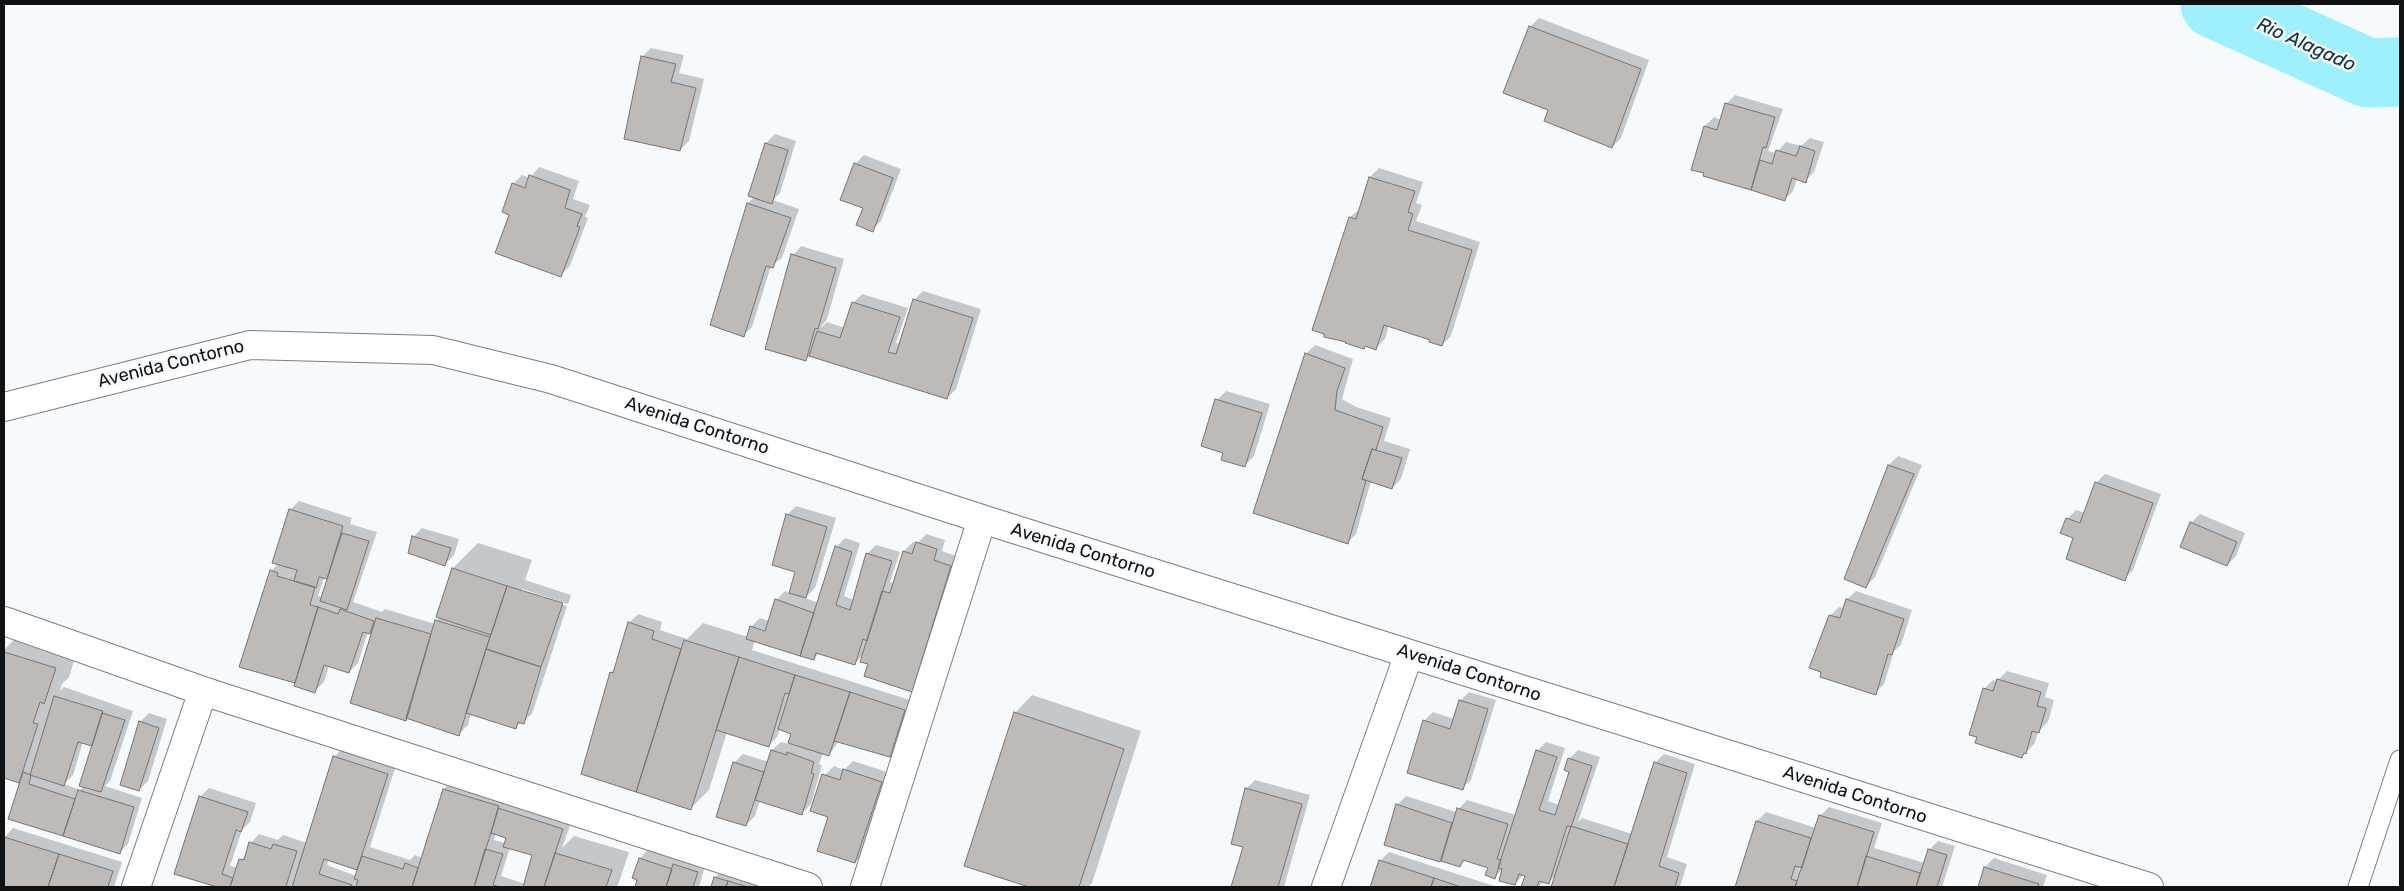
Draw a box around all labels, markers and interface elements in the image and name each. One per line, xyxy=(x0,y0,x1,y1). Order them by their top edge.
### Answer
water label: Rio Alagado xyxy=(2253,13,2359,77)
street label: Avenida Contorno xyxy=(96,335,246,393)
street label: Avenida Contorno xyxy=(622,393,772,459)
street label: Avenida Contorno xyxy=(1008,519,1158,583)
street label: Avenida Contorno xyxy=(1394,640,1544,706)
street label: Avenida Contorno xyxy=(1780,762,1930,828)

